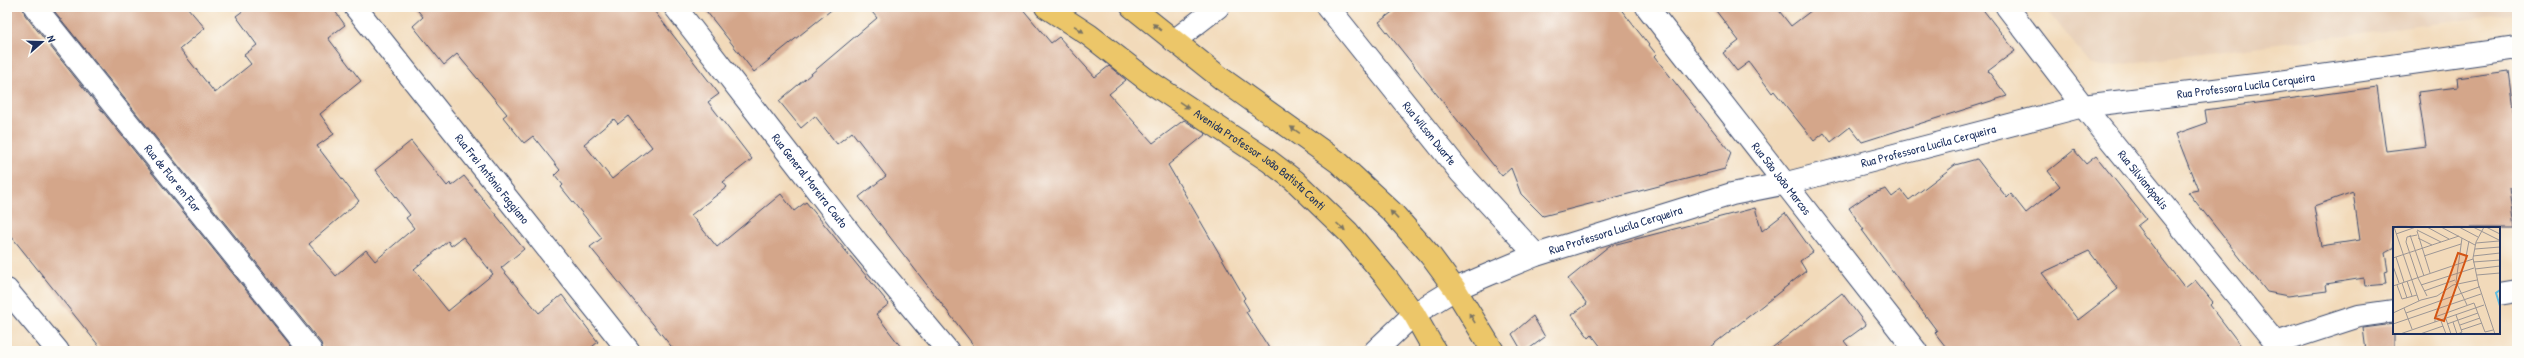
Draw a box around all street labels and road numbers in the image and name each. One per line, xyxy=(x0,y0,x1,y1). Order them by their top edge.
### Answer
street label: Rua Professora Lucila Cerqueira xyxy=(2176,68,2316,102)
street label: Rua Wilson Duarte xyxy=(1399,98,1461,169)
street label: Avenida Professor João Batista Conti xyxy=(1191,105,1330,214)
street label: Rua Professora Lucila Cerqueira xyxy=(1859,120,1998,171)
street label: Rua Frei Antônio Faggiano xyxy=(451,130,534,228)
street label: Rua General Moreira Couto xyxy=(768,130,852,232)
street label: Rua São João Marcos xyxy=(1748,139,1816,219)
street label: Rua de Flor em Flor xyxy=(141,141,206,216)
street label: Rua Silvianópolis xyxy=(2114,146,2173,213)
street label: Rua Professora Lucila Cerqueira xyxy=(1547,201,1685,258)

